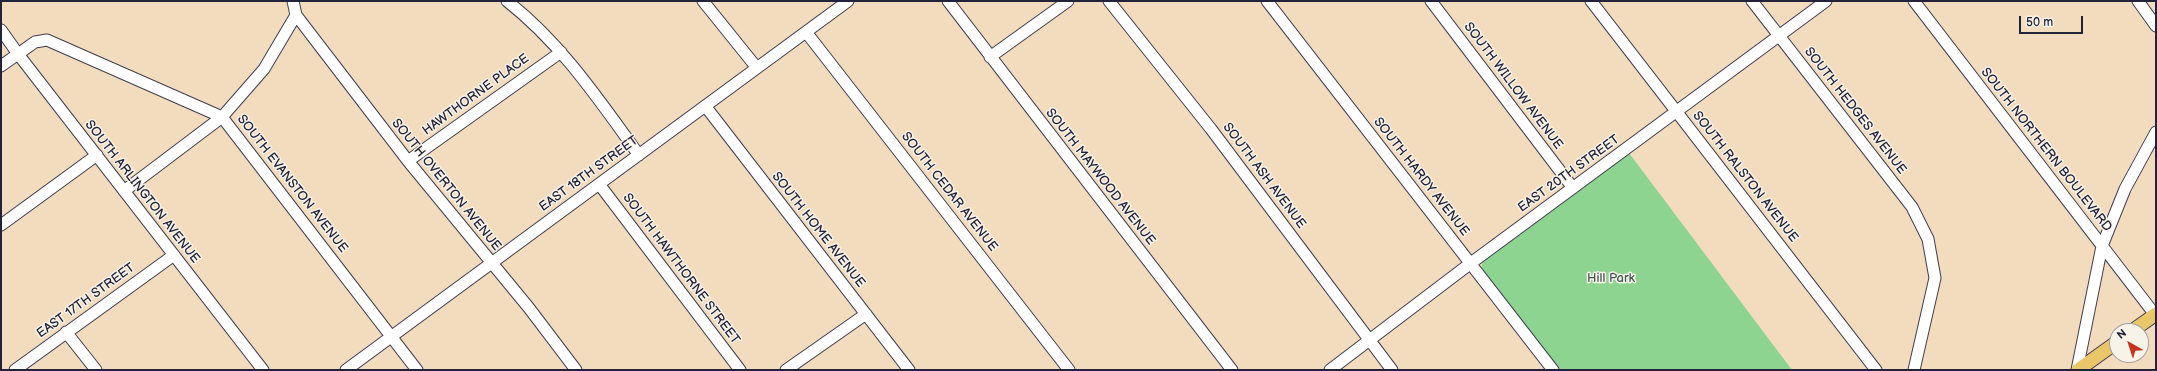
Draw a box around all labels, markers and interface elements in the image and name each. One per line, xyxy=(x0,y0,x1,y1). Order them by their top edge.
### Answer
scale bar xyxy=(2021,8,2085,34)
text: 50 m xyxy=(2026,15,2053,30)
street label: SOUTH WILLOW AVENUE xyxy=(1460,20,1566,152)
street label: SOUTH HEDGES AVENUE xyxy=(1801,45,1909,177)
street label: HAWTHORNE PLACE xyxy=(420,51,532,139)
street label: SOUTH NORTHERN BOULEVARD xyxy=(1977,65,2115,235)
street label: SOUTH MAYWOOD AVENUE xyxy=(1042,106,1158,248)
street label: SOUTH RALSTON AVENUE xyxy=(1689,108,1801,246)
street label: SOUTH EVANSTON AVENUE xyxy=(233,112,351,256)
street label: SOUTH HARDY AVENUE xyxy=(1370,115,1472,239)
street label: SOUTH OVERTON AVENUE xyxy=(388,116,504,254)
street label: SOUTH ARLINGTON AVENUE xyxy=(81,117,203,267)
street label: SOUTH ASH AVENUE xyxy=(1219,120,1309,232)
street label: SOUTH CEDAR AVENUE xyxy=(898,129,1000,255)
street label: EAST 20TH STREET xyxy=(1515,132,1623,216)
street label: EAST 18TH STREET xyxy=(536,133,642,215)
street label: SOUTH HOME AVENUE xyxy=(768,169,868,291)
street label: SOUTH HAWTHORNE STREET xyxy=(619,191,743,347)
street label: EAST 17TH STREET xyxy=(34,260,138,342)
park label: Hill Park xyxy=(1587,271,1635,287)
north arrow xyxy=(2109,323,2149,363)
text: N xyxy=(2114,326,2129,342)

